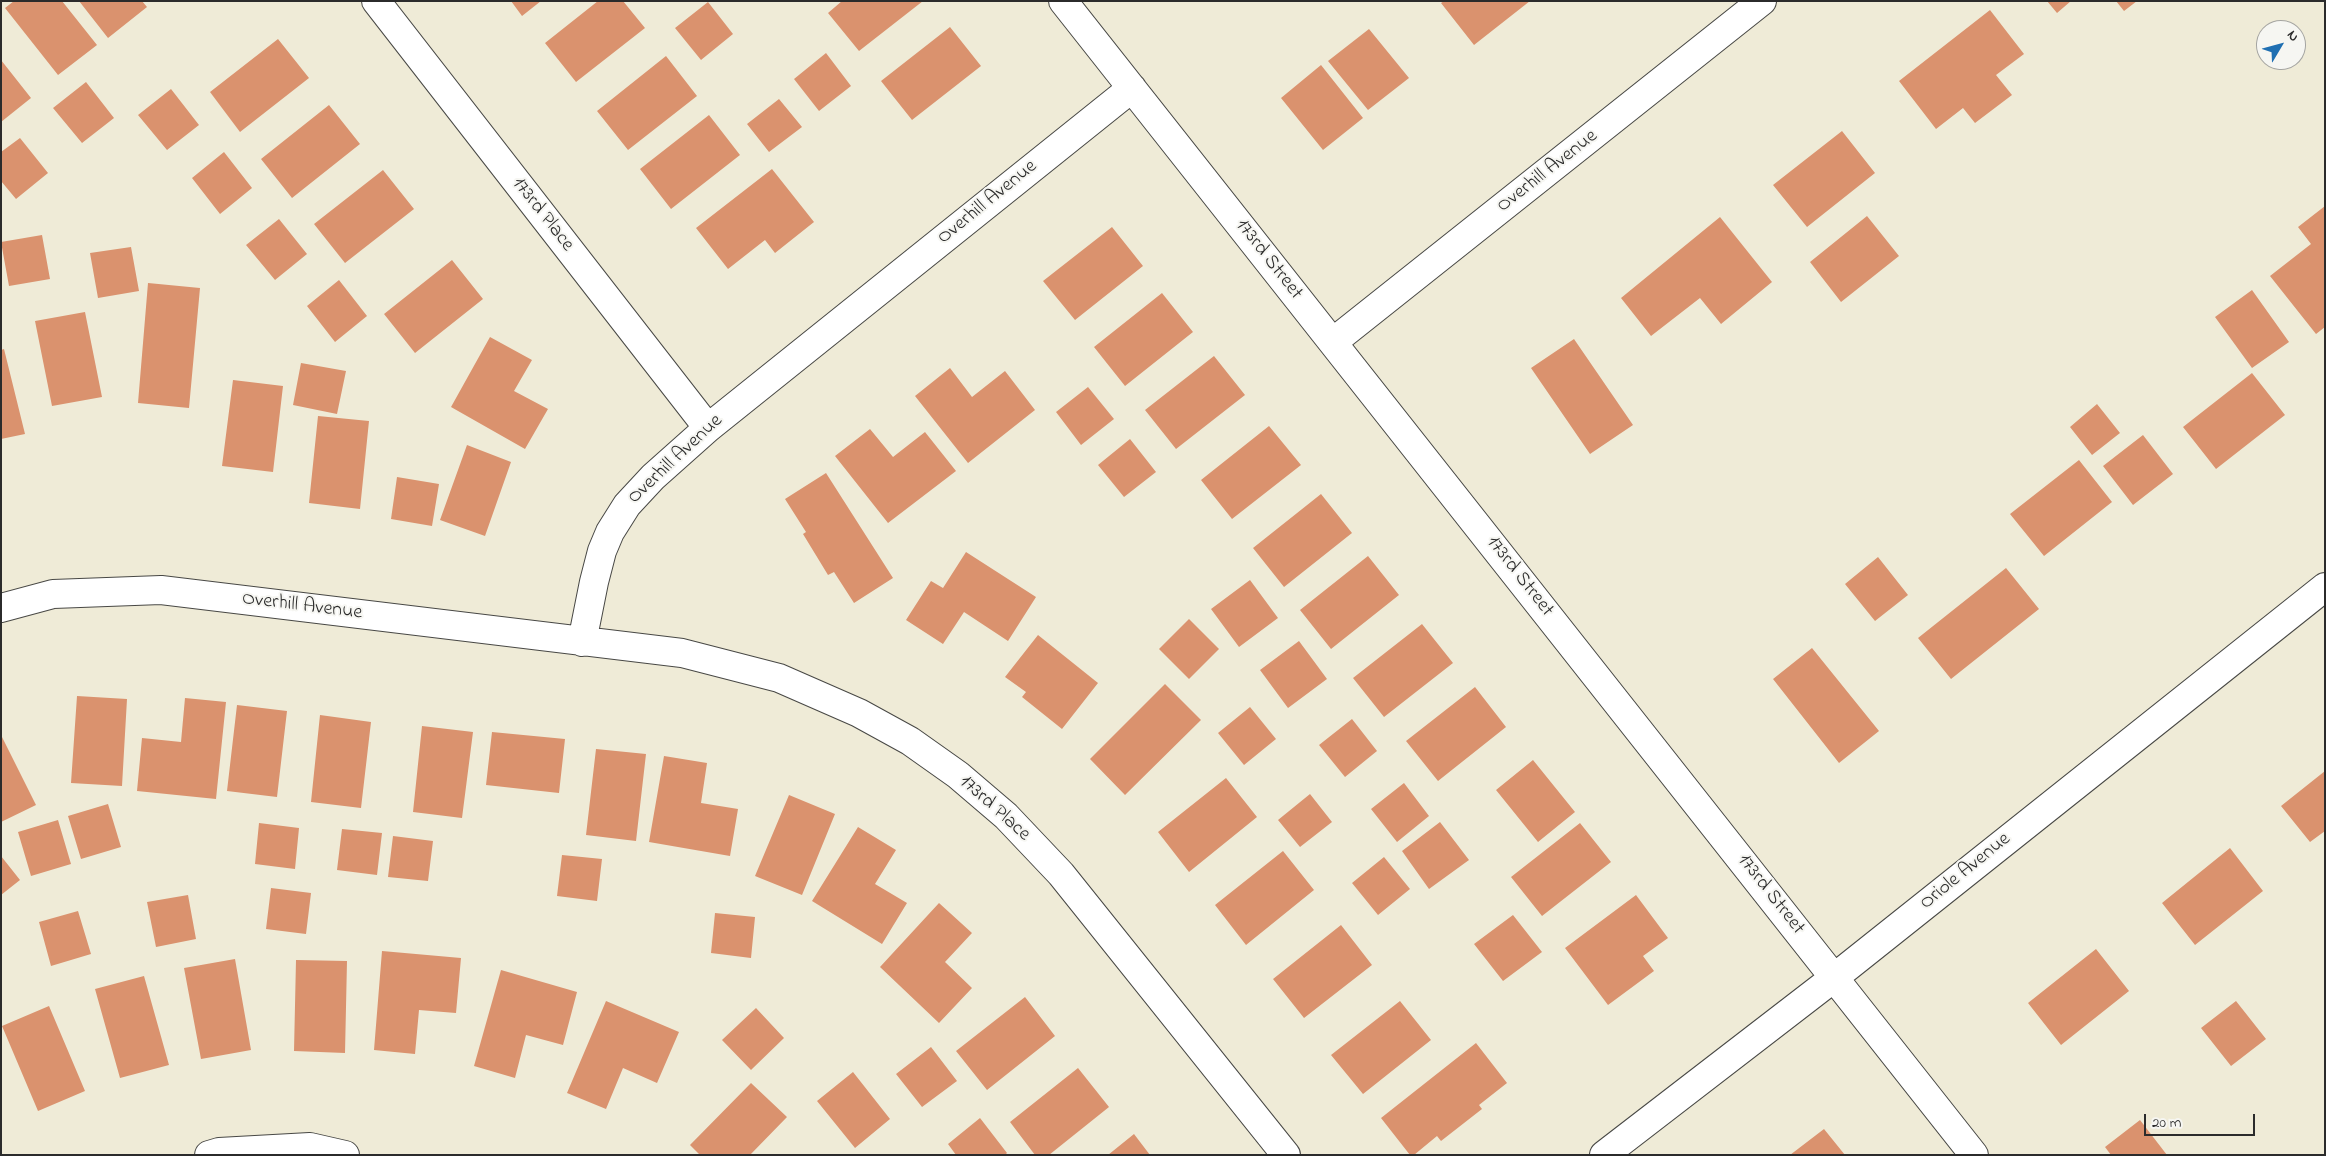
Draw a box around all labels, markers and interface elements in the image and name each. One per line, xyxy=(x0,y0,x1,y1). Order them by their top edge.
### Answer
north arrow xyxy=(2256,20,2306,70)
text: N xyxy=(2281,26,2304,46)
street label: Overhill Avenue xyxy=(1493,125,1603,219)
street label: Overhill Avenue xyxy=(933,156,1043,250)
street label: 173rd Place xyxy=(506,173,578,257)
street label: 173rd Street xyxy=(1229,215,1307,305)
street label: Overhill Avenue xyxy=(623,410,729,510)
street label: 173rd Street xyxy=(1480,532,1558,622)
street label: Overhill Avenue xyxy=(240,588,364,626)
street label: 173rd Place xyxy=(953,771,1035,847)
street label: Oriole Avenue xyxy=(1916,828,2016,916)
street label: 173rd Street xyxy=(1731,850,1809,940)
scale bar xyxy=(2146,1104,2257,1136)
text: 20 m xyxy=(2152,1112,2181,1134)

